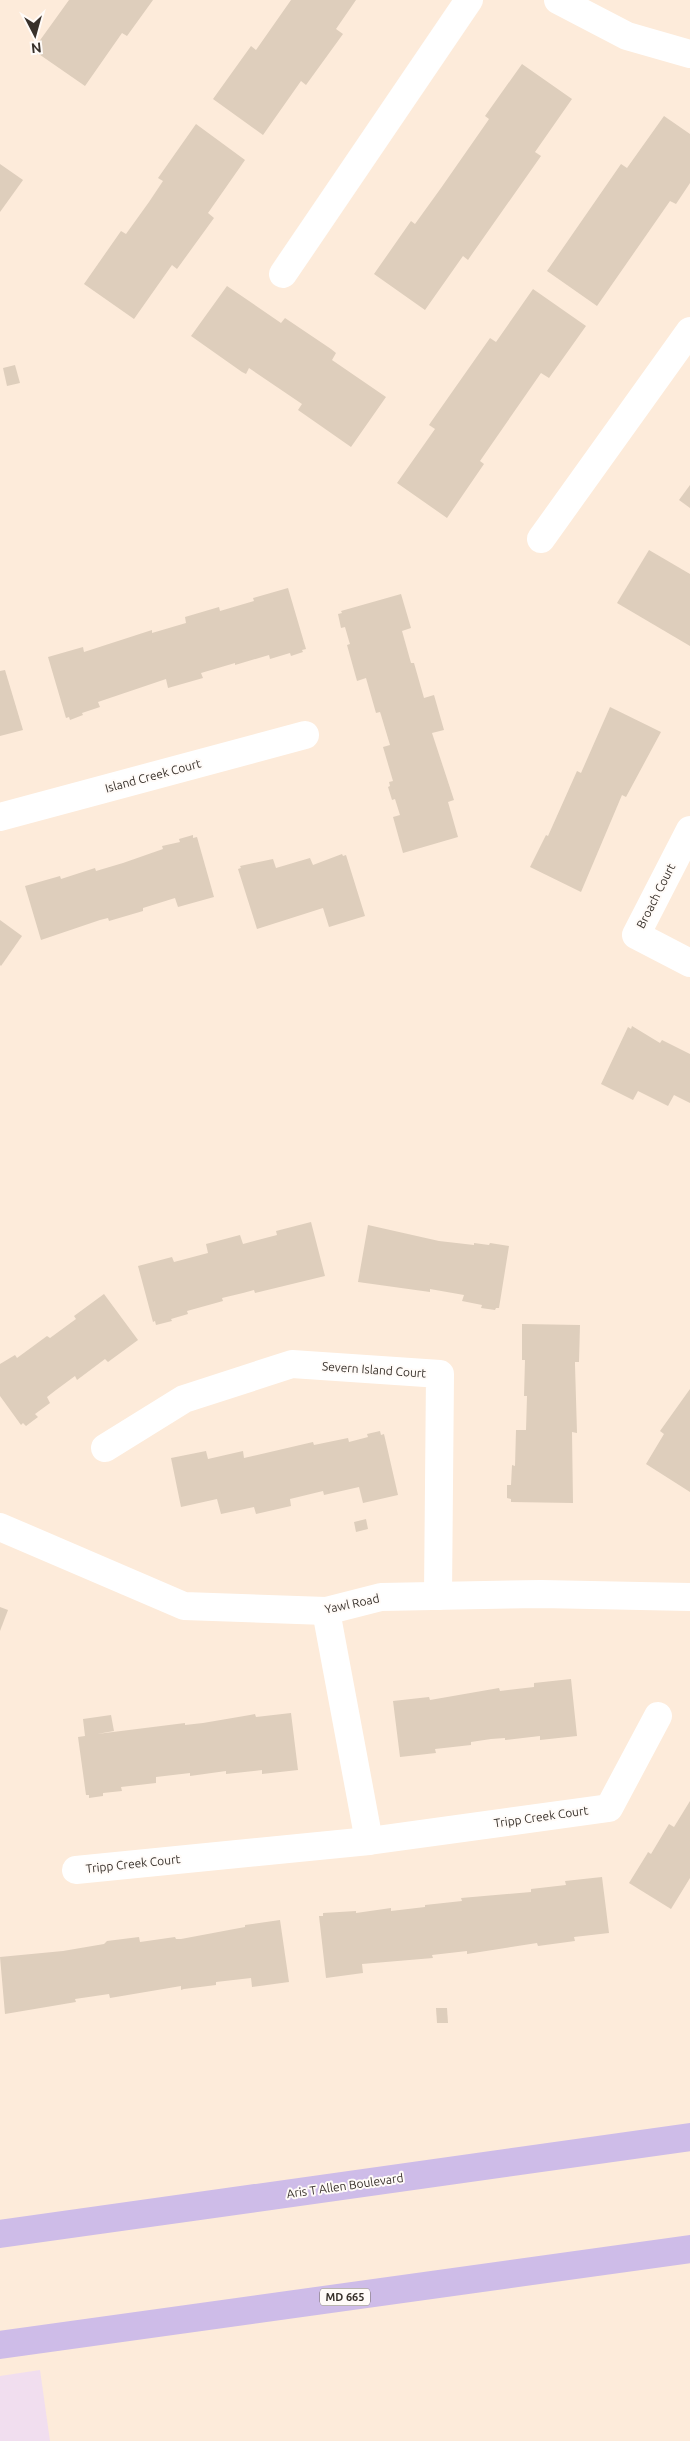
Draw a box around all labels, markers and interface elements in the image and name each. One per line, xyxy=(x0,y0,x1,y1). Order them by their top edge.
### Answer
north arrow xyxy=(10,10,60,60)
text: N xyxy=(30,39,42,56)
street label: Island Creek Court xyxy=(104,756,202,795)
street label: Broach Court xyxy=(634,861,678,930)
street label: Severn Island Court xyxy=(322,1359,427,1380)
street label: Yawl Road xyxy=(323,1591,380,1616)
street label: Tripp Creek Court xyxy=(493,1803,589,1830)
street label: Tripp Creek Court xyxy=(85,1852,181,1875)
street label: Aris T Allen Boulevard xyxy=(286,2171,404,2200)
road number: MD 665 xyxy=(320,2288,370,2306)

